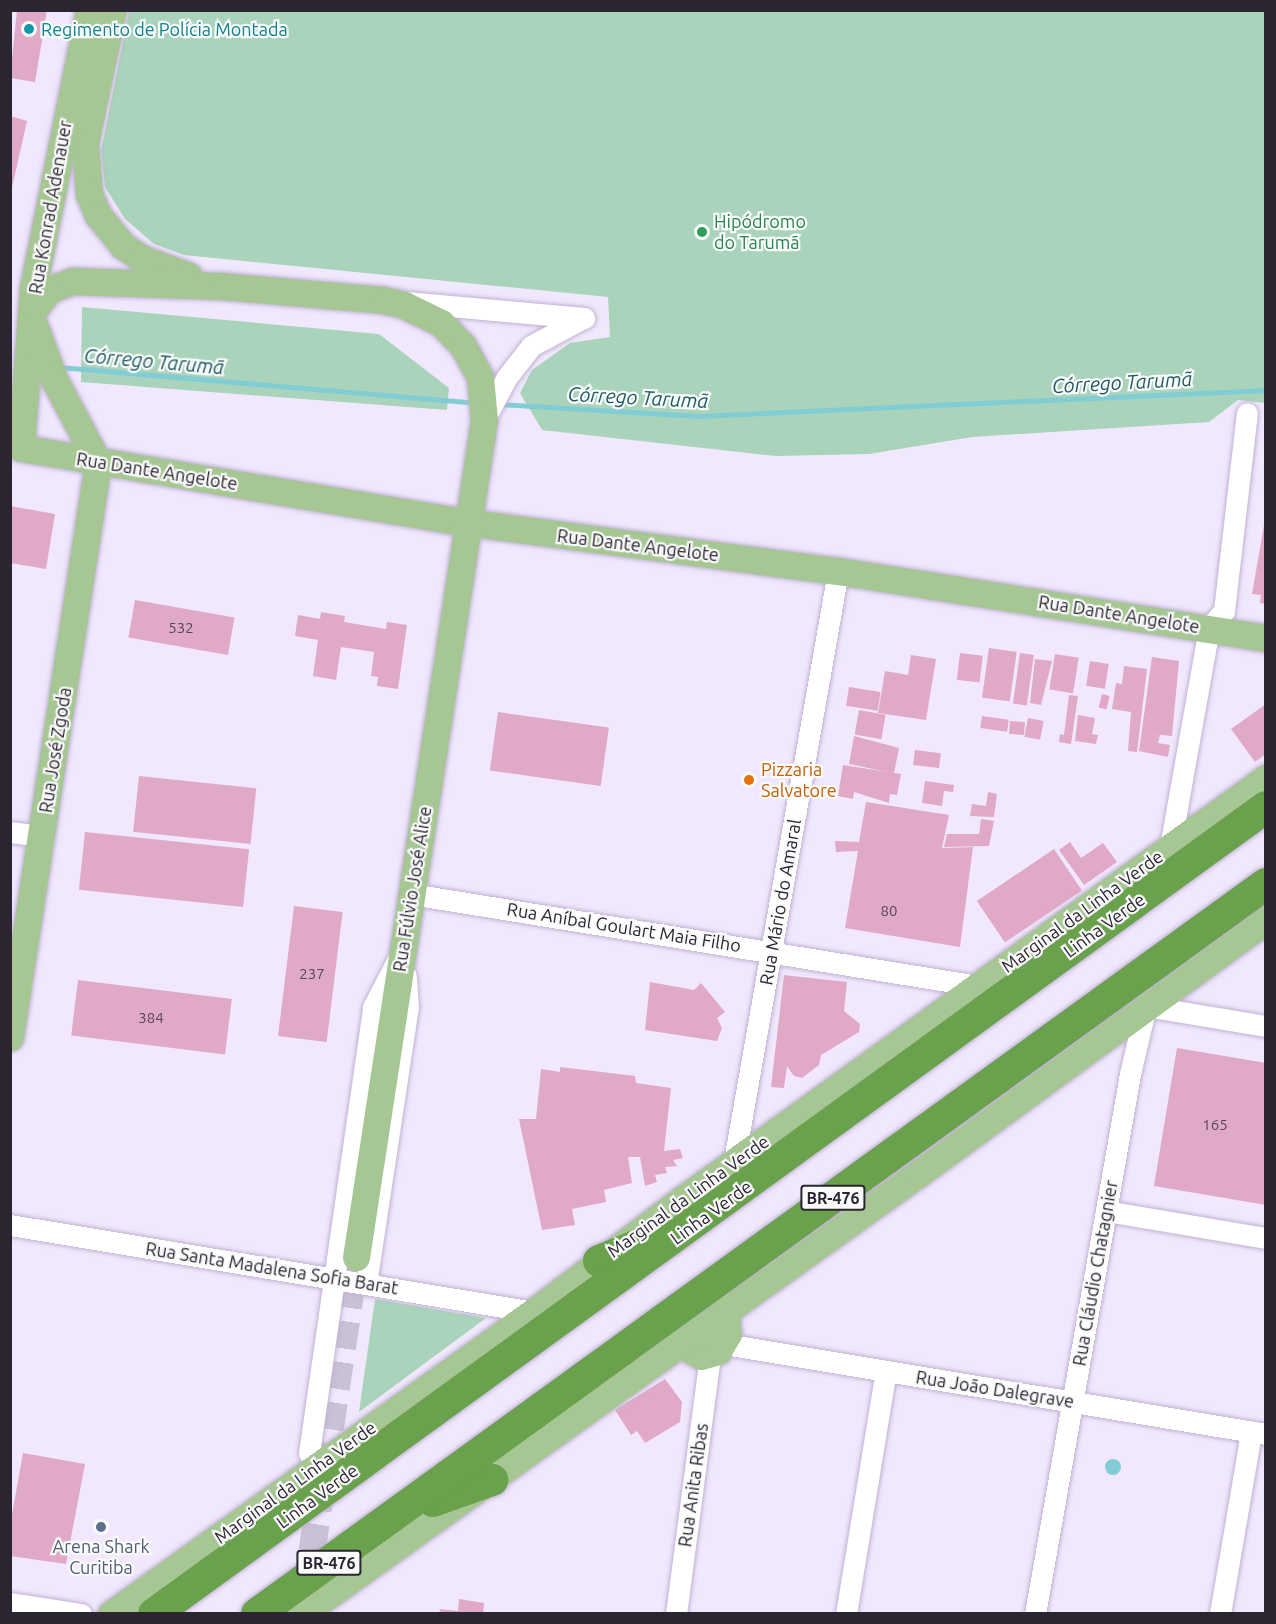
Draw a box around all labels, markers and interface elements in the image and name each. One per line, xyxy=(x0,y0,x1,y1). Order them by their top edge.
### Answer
place label: Regimento de Polícia Montada xyxy=(41,18,288,40)
marker: Regimento de Polícia Montada xyxy=(22,22,36,36)
street label: Rua Konrad Adenauer xyxy=(24,119,76,295)
place label: Hipódromo do Tarumã xyxy=(714,211,806,254)
marker: Hipódromo do Tarumã xyxy=(695,225,709,239)
water label: Córrego Tarumã xyxy=(83,343,225,379)
water label: Córrego Tarumã xyxy=(1051,366,1193,398)
water label: Córrego Tarumã xyxy=(567,381,709,413)
street label: Rua Dante Angelote xyxy=(75,448,239,494)
street label: Rua Dante Angelote xyxy=(556,524,720,566)
street label: Rua Dante Angelote xyxy=(1037,591,1201,637)
house number: 532 xyxy=(168,619,194,637)
street label: Rua José Zgoda xyxy=(34,686,76,814)
place label: Pizzaria Salvatore xyxy=(761,759,837,802)
marker: Pizzaria Salvatore xyxy=(742,773,756,787)
street label: Rua Fúlvio José Alice xyxy=(388,805,436,973)
street label: Rua Mário do Amaral xyxy=(755,817,805,987)
street label: Marginal da Linha Verde xyxy=(997,845,1167,977)
street label: Linha Verde xyxy=(1059,888,1149,962)
street label: Rua Aníbal Goulart Maia Filho xyxy=(505,898,743,956)
house number: 80 xyxy=(881,902,897,920)
house number: 237 xyxy=(299,965,325,983)
house number: 384 xyxy=(138,1009,164,1027)
house number: 165 xyxy=(1202,1116,1228,1134)
street label: Marginal da Linha Verde xyxy=(603,1130,773,1262)
street label: Linha Verde xyxy=(666,1175,756,1249)
street label: Rua Cláudio Chatagnier xyxy=(1068,1178,1122,1368)
road number: BR-476 xyxy=(800,1185,866,1211)
street label: Rua Santa Madalena Sofia Barat xyxy=(144,1237,400,1299)
street label: Rua João Dalegrave xyxy=(914,1366,1076,1412)
street label: Marginal da Linha Verde xyxy=(210,1416,380,1548)
street label: Rua Anita Ribas xyxy=(674,1422,712,1548)
street label: Linha Verde xyxy=(272,1459,362,1533)
marker: Arena Shark Curitiba xyxy=(94,1520,108,1534)
place label: Arena Shark Curitiba xyxy=(53,1536,149,1578)
road number: BR-476 xyxy=(296,1550,362,1576)

